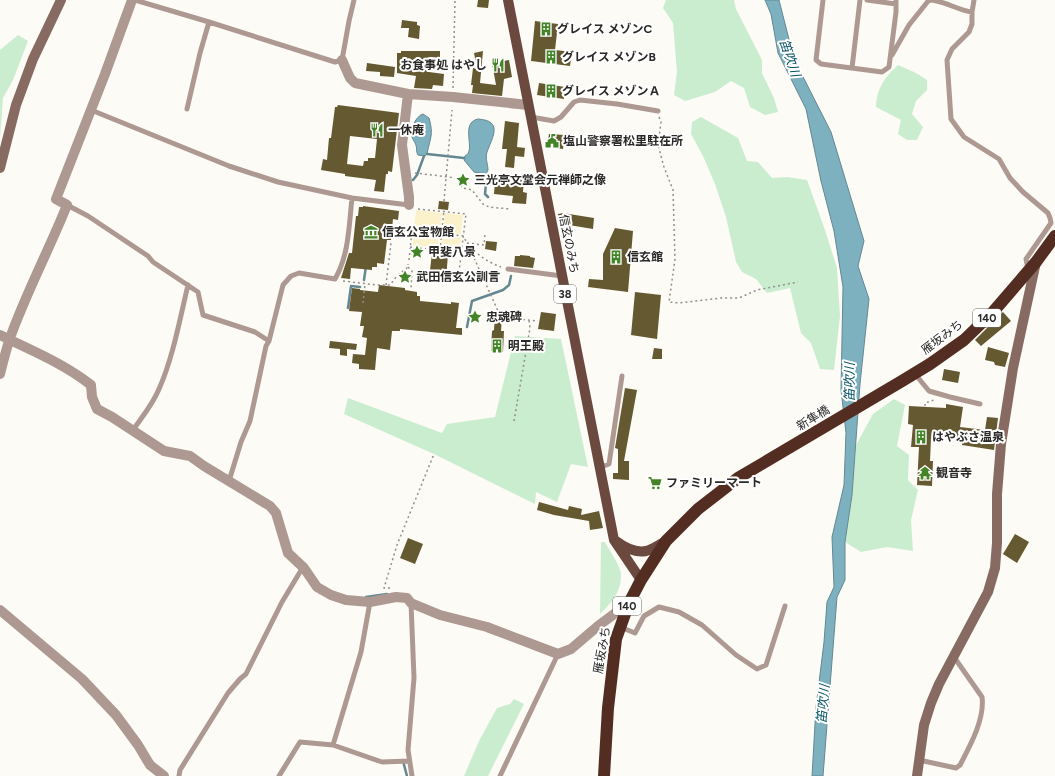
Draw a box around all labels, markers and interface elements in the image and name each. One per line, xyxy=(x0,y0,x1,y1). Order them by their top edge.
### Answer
building icon: グレイス メゾンC xyxy=(538,21,554,37)
place label: グレイス メゾンC xyxy=(557,22,652,36)
water label: 笛吹川 xyxy=(777,37,804,81)
building icon: グレイス メゾンB xyxy=(543,49,559,65)
place label: グレイス メゾンB xyxy=(562,50,656,64)
restaurant icon: お食事処 はやし xyxy=(490,57,506,73)
place label: お食事処 はやし xyxy=(400,58,487,72)
building icon: グレイス メゾンＡ xyxy=(543,83,559,99)
place label: グレイス メゾンＡ xyxy=(562,84,661,98)
restaurant icon: 一休庵 xyxy=(369,122,385,138)
place label: 一休庵 xyxy=(388,123,424,137)
public building icon: 塩山警察署松里駐在所 xyxy=(544,133,560,149)
place label: 塩山警察署松里駐在所 xyxy=(563,134,683,148)
place icon: 三光亭文堂会元禅師之像 xyxy=(455,172,471,188)
place label: 三光亭文堂会元禅師之像 xyxy=(474,173,606,187)
street label: 信玄のみち xyxy=(556,213,582,275)
museum icon: 信玄公宝物館 xyxy=(363,224,379,240)
place label: 信玄公宝物館 xyxy=(382,225,454,239)
place icon: 甲斐八景 xyxy=(409,244,425,260)
place label: 甲斐八景 xyxy=(428,245,476,259)
building icon: 信玄館 xyxy=(608,249,624,265)
place label: 信玄館 xyxy=(627,250,663,264)
place icon: 武田信玄公訓言 xyxy=(397,269,413,285)
place label: 武田信玄公訓言 xyxy=(416,270,500,284)
road number: 38 xyxy=(554,285,576,303)
place icon: 忠魂碑 xyxy=(467,309,483,325)
road number: 140 xyxy=(973,309,1001,327)
place label: 忠魂碑 xyxy=(486,310,522,324)
street label: 雁坂みち xyxy=(919,317,965,357)
building icon: 明王殿 xyxy=(489,338,505,354)
place label: 明王殿 xyxy=(508,339,544,353)
water label: 笛吹川 xyxy=(842,361,857,402)
street label: 新隼橋 xyxy=(794,403,832,433)
building icon: はやぶさ温泉 xyxy=(913,429,929,445)
place label: はやぶさ温泉 xyxy=(932,430,1004,444)
temple icon: 観音寺 xyxy=(917,465,933,481)
place label: 観音寺 xyxy=(936,466,972,480)
supermarket icon: ファミリーマート xyxy=(647,475,663,491)
place label: ファミリーマート xyxy=(666,476,762,490)
road number: 140 xyxy=(613,597,641,615)
street label: 雁坂みち xyxy=(591,625,613,675)
water label: 笛吹川 xyxy=(814,682,832,724)

